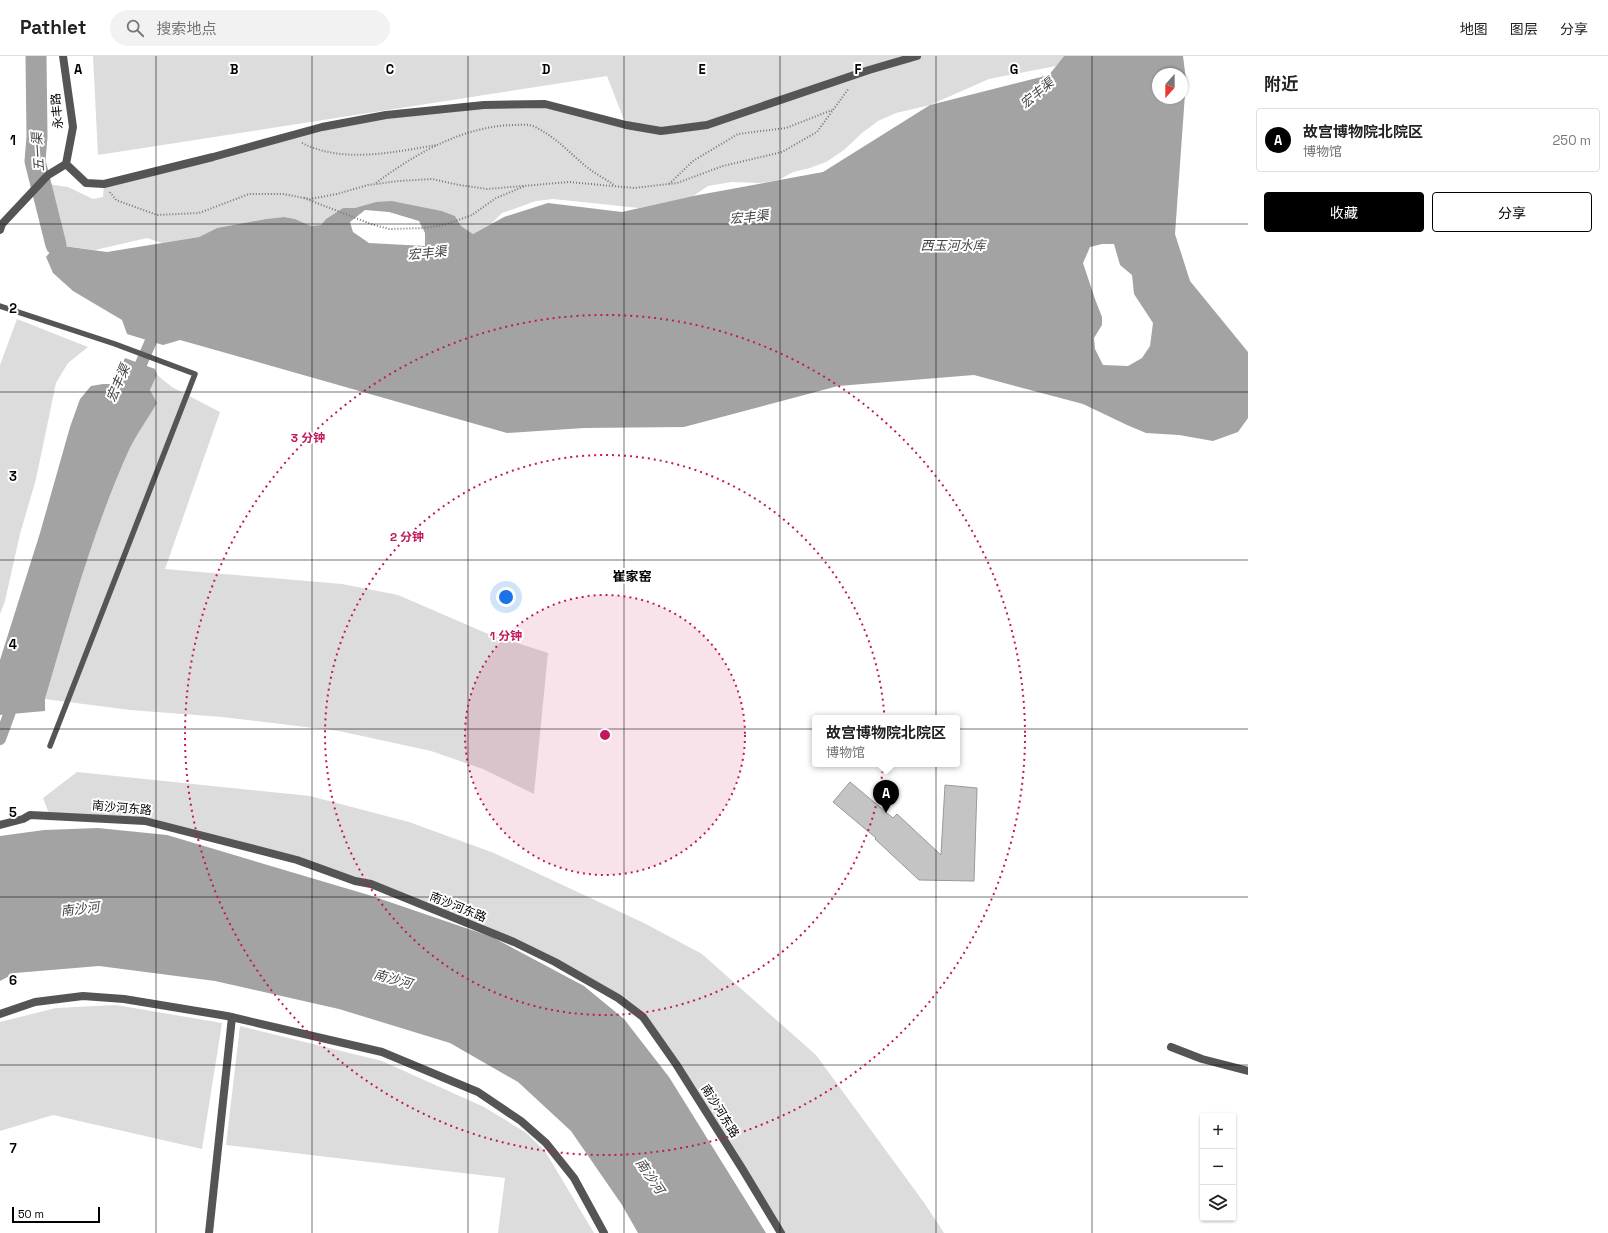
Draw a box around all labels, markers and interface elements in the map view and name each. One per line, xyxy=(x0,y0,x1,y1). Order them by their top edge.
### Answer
search box xyxy=(110,10,390,46)
text: Pathlet xyxy=(20,15,86,40)
icon: search xyxy=(124,17,146,39)
text: 搜索地点 xyxy=(156,19,216,38)
text: 地图 xyxy=(1460,20,1488,38)
text: 图层 xyxy=(1510,20,1538,38)
text: 分享 xyxy=(1560,20,1588,38)
text: A xyxy=(74,61,83,78)
text: B xyxy=(230,61,239,78)
text: C xyxy=(386,61,394,78)
text: D xyxy=(542,61,551,78)
text: E xyxy=(698,61,706,78)
text: F xyxy=(855,61,862,78)
text: G xyxy=(1010,61,1018,78)
north arrow xyxy=(1152,68,1188,104)
water label: 宏丰渠 xyxy=(1017,73,1059,112)
text: 附近 xyxy=(1264,73,1298,95)
street label: 永丰路 xyxy=(47,92,67,130)
text: 故宫博物院北院区 xyxy=(1303,122,1423,141)
water label: 五一渠 xyxy=(28,130,48,172)
text: 1 xyxy=(10,132,16,149)
text: A xyxy=(1274,132,1282,149)
text: 250 m xyxy=(1553,132,1591,149)
text: 博物馆 xyxy=(1303,143,1342,160)
button: 收藏 xyxy=(1264,192,1424,232)
button: 分享 xyxy=(1432,192,1592,232)
water label: 宏丰渠 xyxy=(729,206,771,227)
water label: 西玉河水库 xyxy=(920,237,987,254)
water label: 宏丰渠 xyxy=(407,242,449,263)
text: 2 xyxy=(9,300,17,317)
water label: 宏丰渠 xyxy=(103,360,134,404)
text: 3 分钟 xyxy=(291,430,325,446)
text: 3 xyxy=(9,468,17,485)
text: 2 分钟 xyxy=(390,529,424,545)
district label: 崔家窑 xyxy=(612,568,652,585)
your location xyxy=(496,587,516,607)
text: 1 分钟 xyxy=(490,628,522,644)
text: 4 xyxy=(9,636,17,653)
popup xyxy=(812,715,960,767)
text: 故宫博物院北院区 xyxy=(826,723,946,742)
centre of rings xyxy=(598,728,612,742)
text: 博物馆 xyxy=(826,744,865,761)
pin: A xyxy=(873,780,899,813)
street label: 南沙河东路 xyxy=(91,797,153,819)
text: 5 xyxy=(9,804,17,821)
street label: 南沙河东路 xyxy=(427,888,489,926)
water label: 南沙河 xyxy=(60,898,103,920)
water label: 南沙河 xyxy=(372,965,417,993)
text: 6 xyxy=(9,972,17,989)
street label: 南沙河东路 xyxy=(697,1081,743,1141)
map controls xyxy=(1200,1113,1236,1221)
button: + xyxy=(1200,1113,1236,1149)
text: 7 xyxy=(9,1140,17,1157)
button: − xyxy=(1200,1149,1236,1185)
water label: 南沙河 xyxy=(632,1155,670,1199)
button: layers xyxy=(1200,1185,1236,1221)
scale bar xyxy=(12,1205,100,1224)
text: 50 m xyxy=(18,1207,44,1221)

